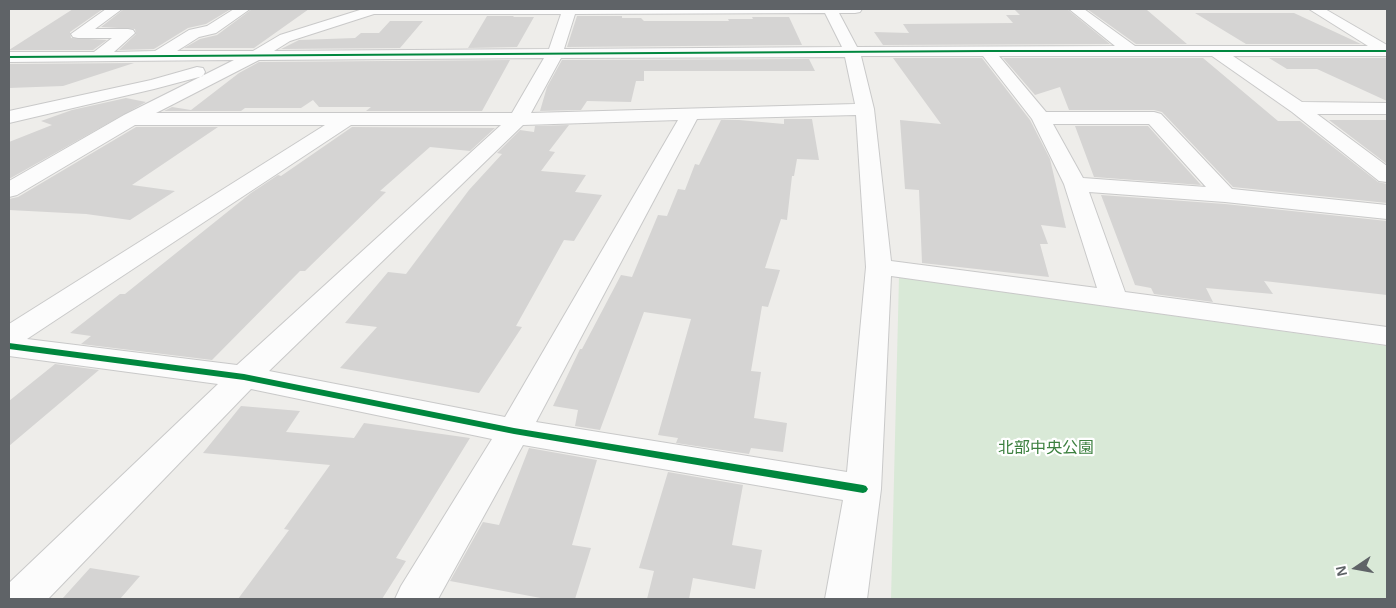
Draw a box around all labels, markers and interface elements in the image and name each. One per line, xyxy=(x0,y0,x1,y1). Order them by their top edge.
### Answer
park label: 北部中央公園 xyxy=(998,439,1094,459)
north arrow xyxy=(1331,543,1381,593)
text: N xyxy=(1332,565,1350,578)

